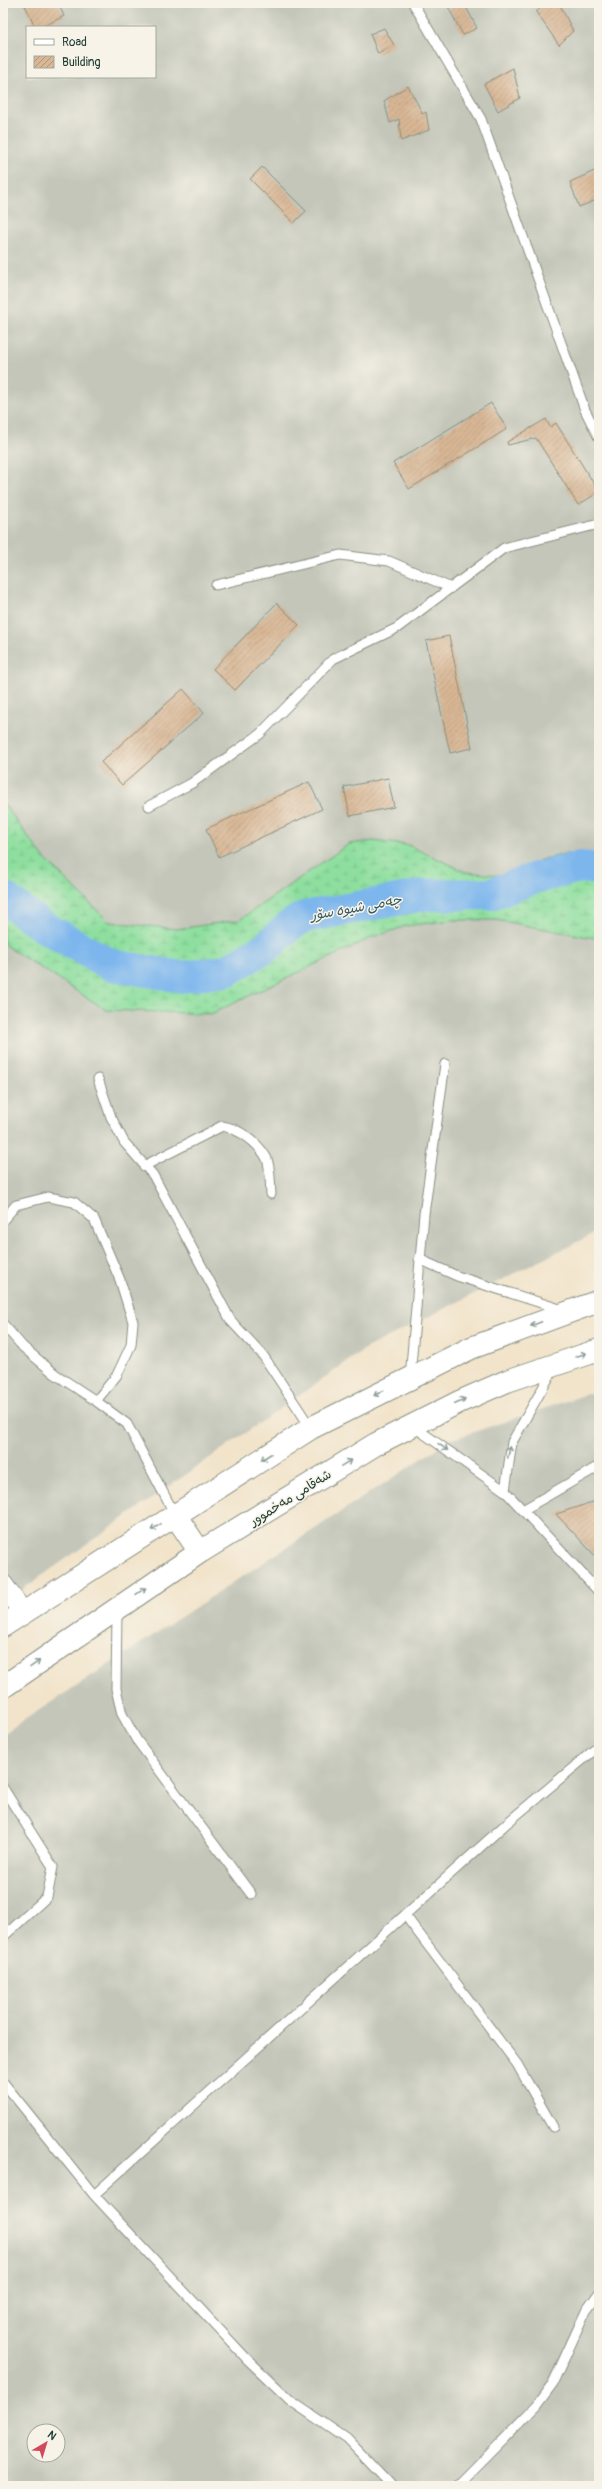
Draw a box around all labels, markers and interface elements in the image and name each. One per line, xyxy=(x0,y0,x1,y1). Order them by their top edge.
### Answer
legend xyxy=(26,26,156,78)
text: Road xyxy=(62,35,87,50)
text: Building xyxy=(62,55,101,70)
water label: چەمی شیوە سۆر xyxy=(307,891,403,925)
one-way arrow xyxy=(531,1320,543,1328)
one-way arrow xyxy=(575,1351,588,1358)
one-way arrow xyxy=(373,1390,385,1397)
one-way arrow xyxy=(454,1397,466,1404)
one-way arrow xyxy=(437,1443,448,1451)
one-way arrow xyxy=(506,1446,514,1459)
one-way arrow xyxy=(261,1453,272,1461)
one-way arrow xyxy=(340,1458,352,1466)
street label: شەقامی مەخموور xyxy=(246,1466,335,1531)
one-way arrow xyxy=(151,1523,162,1531)
one-way arrow xyxy=(135,1587,147,1595)
one-way arrow xyxy=(29,1660,40,1668)
north arrow xyxy=(26,2423,66,2463)
text: N xyxy=(45,2428,59,2443)

